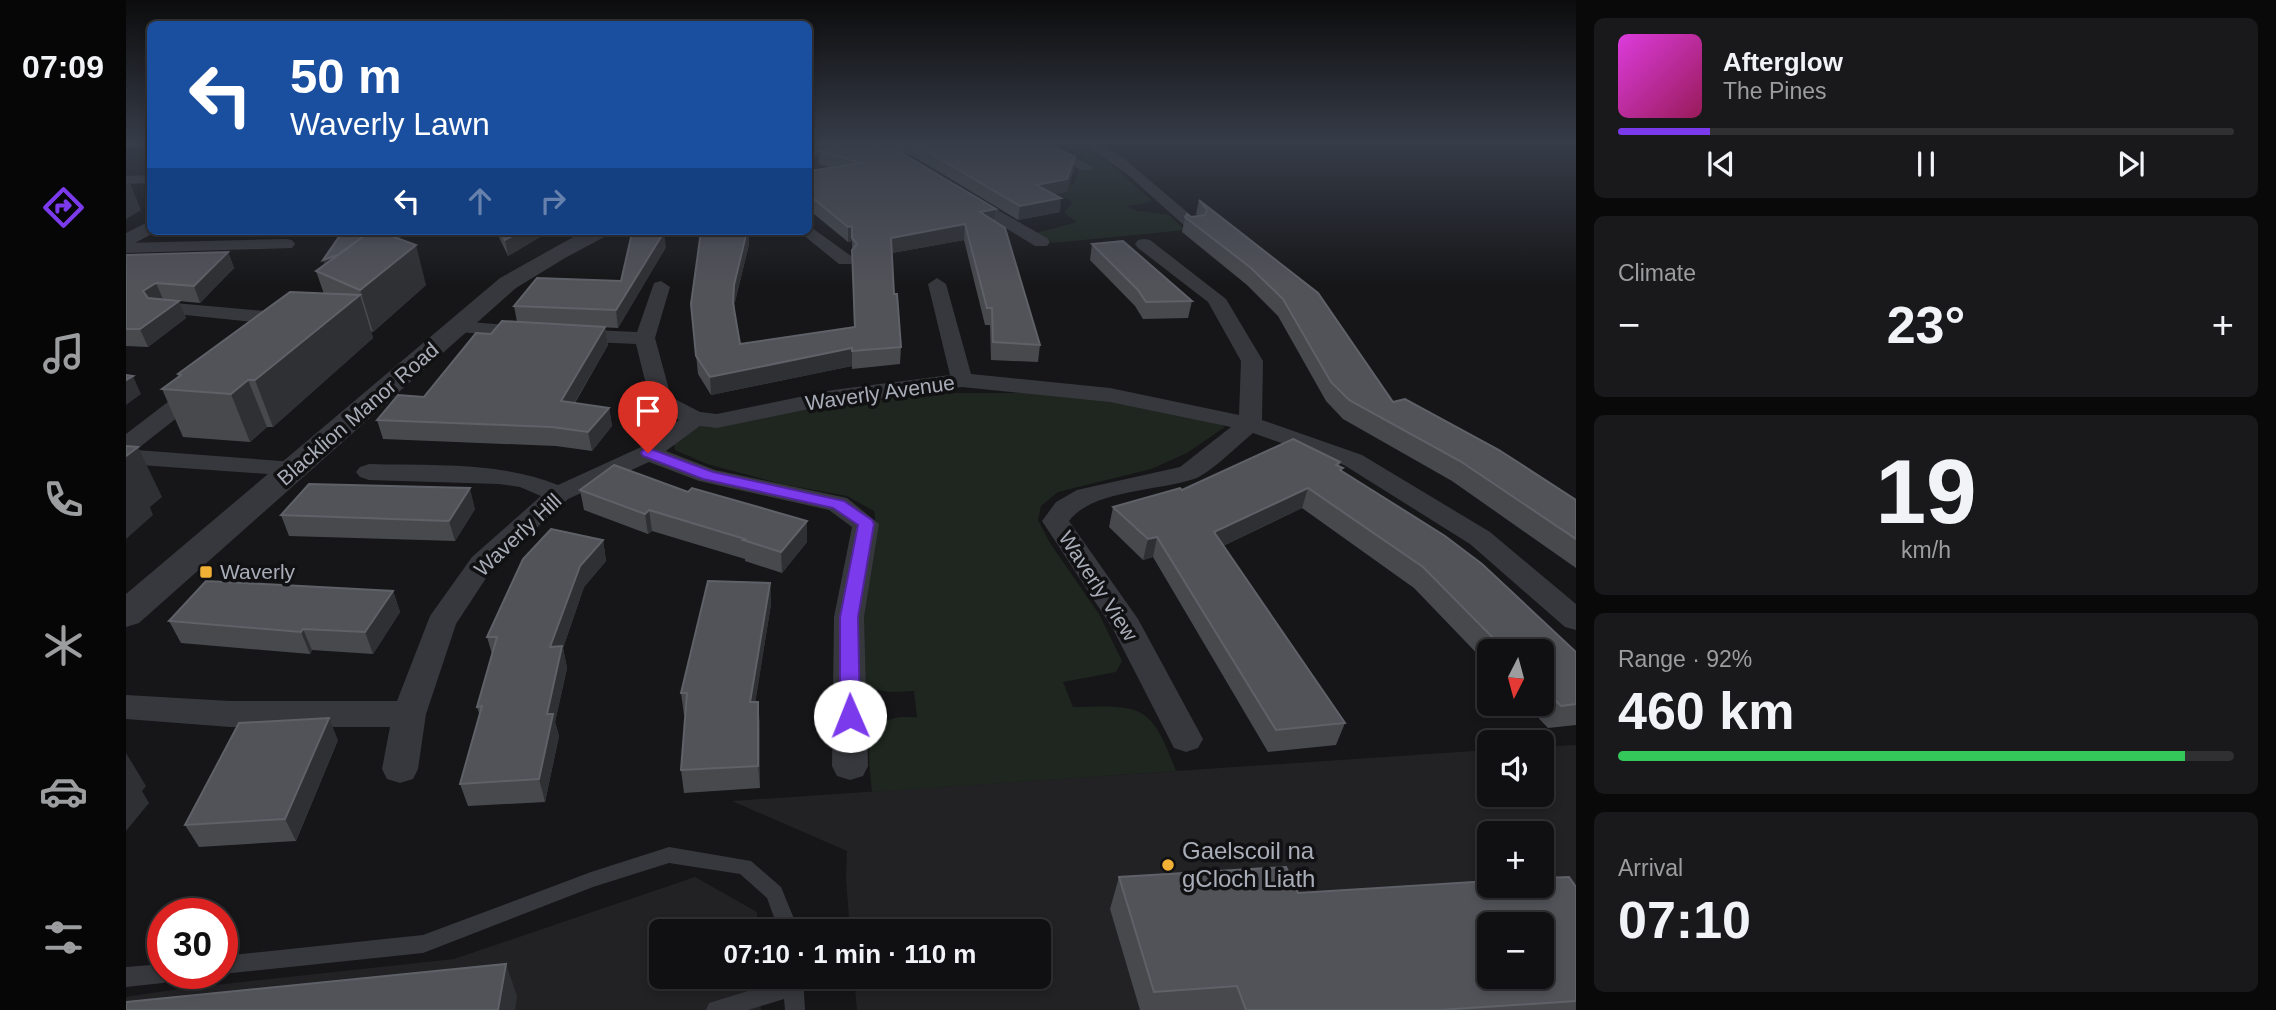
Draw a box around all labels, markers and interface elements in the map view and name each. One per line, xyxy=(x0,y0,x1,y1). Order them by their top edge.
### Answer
text: Afterglow xyxy=(1723,47,1843,77)
text: 07:09 xyxy=(22,49,104,85)
icon: left xyxy=(175,49,266,140)
text: 50 m xyxy=(290,49,402,103)
text: The Pines xyxy=(1723,78,1827,104)
text: Waverly Lawn xyxy=(290,106,490,142)
icon: previous xyxy=(1702,145,1740,183)
icon: pause xyxy=(1907,145,1945,183)
icon: next xyxy=(2112,145,2150,183)
icon: left xyxy=(388,182,426,220)
icon: ahead xyxy=(461,182,499,220)
icon: right xyxy=(534,182,572,220)
icon: directions xyxy=(39,183,88,232)
text: Climate xyxy=(1618,260,1696,286)
text: 23° xyxy=(1887,296,1965,354)
text: − xyxy=(1618,304,1640,346)
text: + xyxy=(2212,304,2234,346)
icon: music xyxy=(39,329,88,378)
street label: Blacklion Manor Road xyxy=(273,338,443,490)
street label: Waverly Avenue xyxy=(804,371,956,414)
pin xyxy=(618,381,678,453)
icon: arrive xyxy=(629,392,667,430)
text: 19 xyxy=(1875,441,1977,542)
icon: phone xyxy=(39,475,88,524)
street label: Waverly Hill xyxy=(470,489,566,581)
street label: Waverly View xyxy=(1054,527,1143,646)
text: km/h xyxy=(1901,537,1951,563)
place label: Waverly xyxy=(220,560,296,583)
marker: Waverly xyxy=(198,564,214,580)
icon: climate xyxy=(39,621,88,670)
north arrow xyxy=(1477,639,1554,716)
map controls xyxy=(1477,639,1554,989)
text: Range · 92% xyxy=(1618,646,1752,672)
position arrow xyxy=(813,679,887,753)
text: 460 km xyxy=(1618,682,1794,740)
button: sound xyxy=(1477,730,1554,807)
icon: car xyxy=(39,767,88,816)
button: + xyxy=(1477,821,1554,898)
place label: Gaelscoil na gCloch Liath xyxy=(1182,837,1315,892)
text: Arrival xyxy=(1618,855,1683,881)
marker: Gaelscoil na gCloch Liath xyxy=(1160,857,1176,873)
text: 07:10 xyxy=(1618,891,1751,949)
speed limit sign: 30 xyxy=(147,898,238,989)
button: − xyxy=(1477,912,1554,989)
icon: filters xyxy=(39,913,88,962)
text: 07:10 · 1 min · 110 m xyxy=(724,939,976,969)

